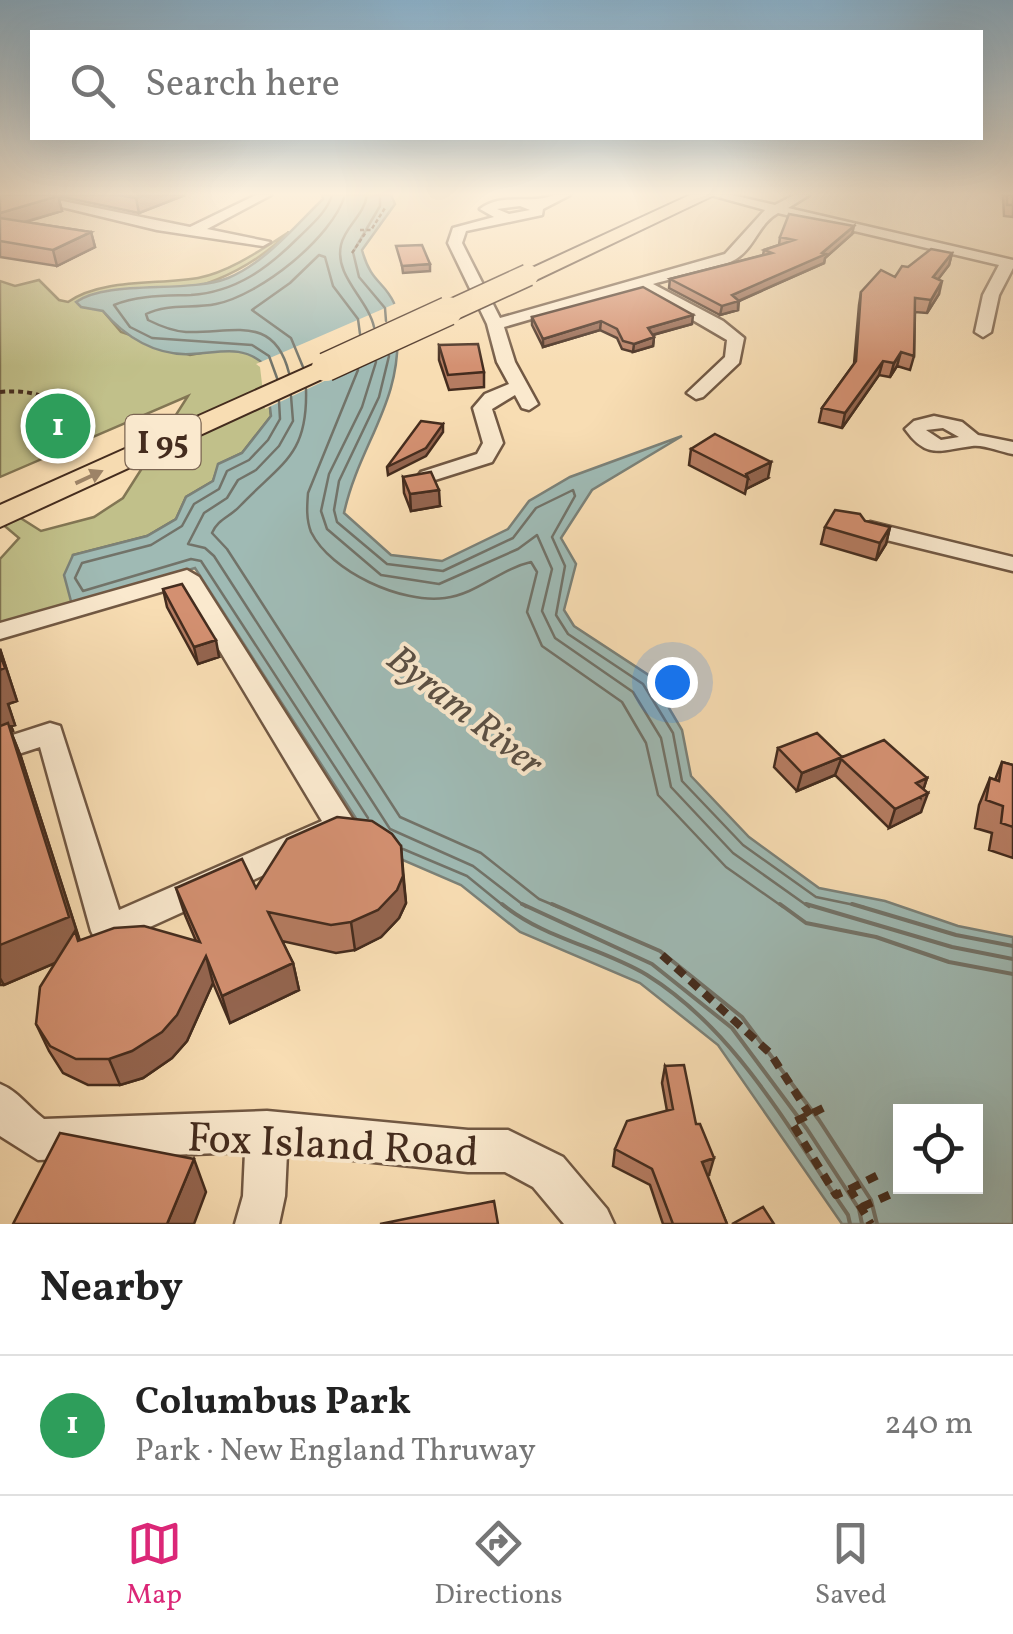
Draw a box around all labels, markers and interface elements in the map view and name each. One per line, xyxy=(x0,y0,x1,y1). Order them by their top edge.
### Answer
search box xyxy=(30,30,983,140)
icon: search xyxy=(65,58,120,113)
text: Search here xyxy=(145,59,340,112)
pin: 1 xyxy=(26,388,90,464)
road number: I 95 xyxy=(126,415,200,469)
one-way arrow xyxy=(74,468,103,485)
water label: Byram River xyxy=(374,635,554,791)
your location xyxy=(647,657,698,708)
map controls xyxy=(893,1104,983,1194)
button: locate xyxy=(893,1104,983,1194)
street label: Fox Island Road xyxy=(186,1110,480,1185)
text: Nearby xyxy=(40,1260,183,1319)
text: Columbus Park xyxy=(135,1377,411,1430)
text: 1 xyxy=(66,1403,79,1447)
text: 240 m xyxy=(884,1403,973,1447)
text: Park · New England Thruway xyxy=(135,1430,536,1474)
tab: Map xyxy=(126,1516,182,1615)
tab: Directions xyxy=(434,1516,563,1615)
tab: Saved xyxy=(815,1516,887,1615)

